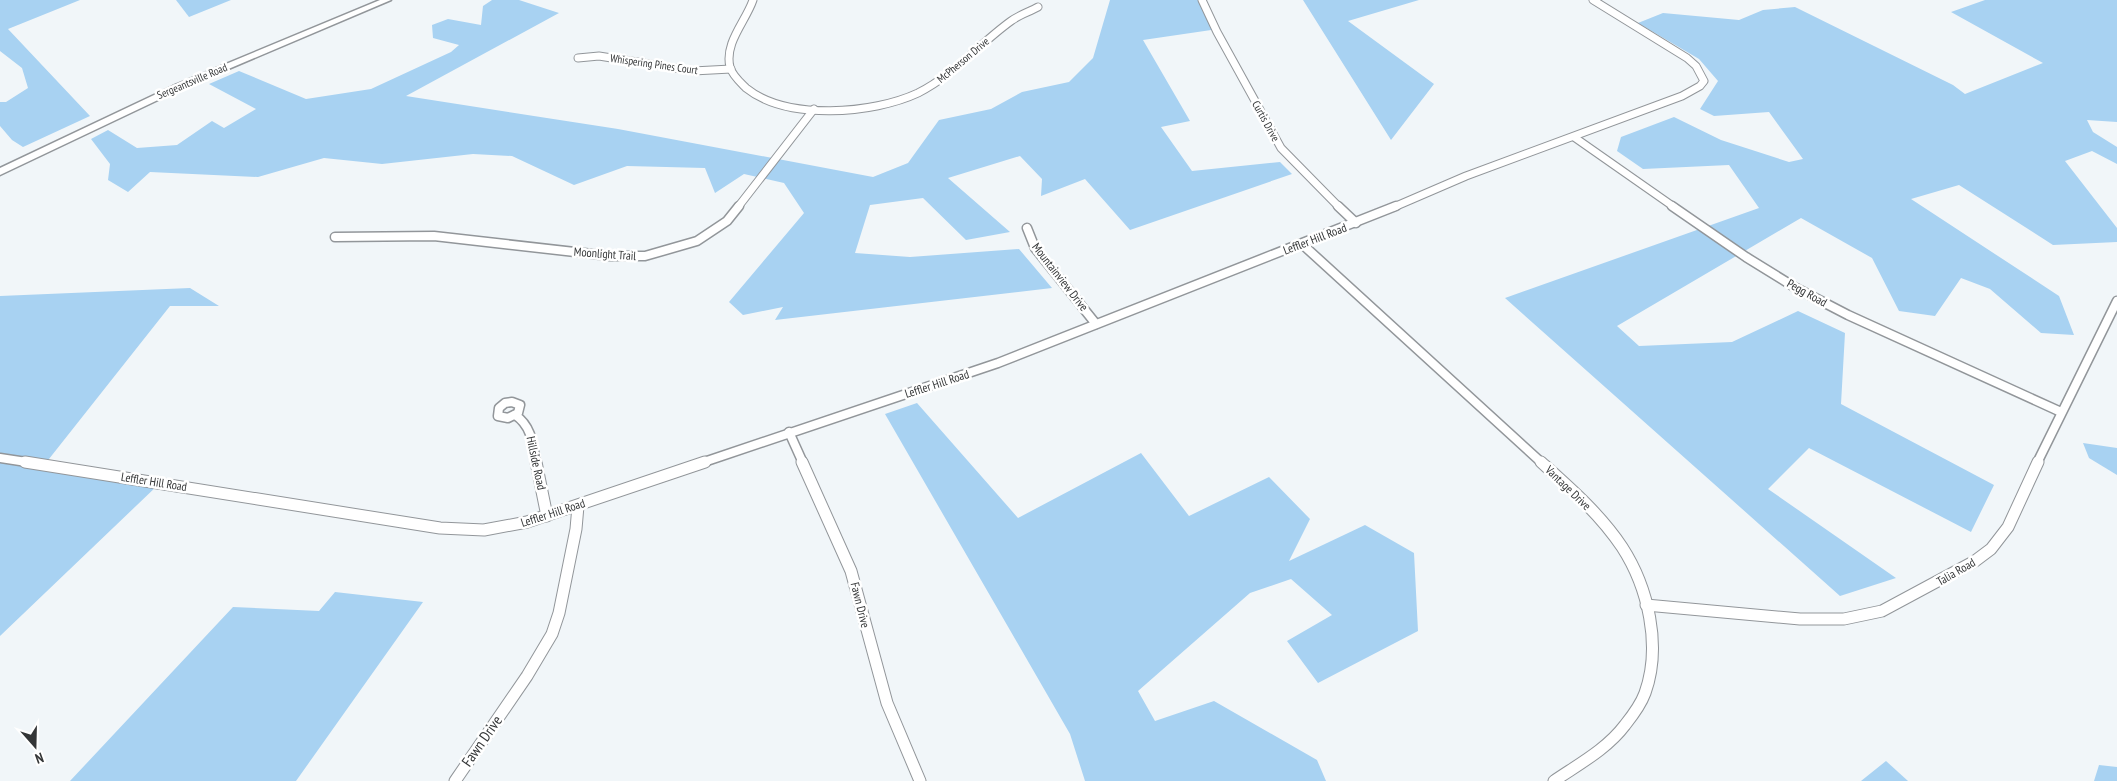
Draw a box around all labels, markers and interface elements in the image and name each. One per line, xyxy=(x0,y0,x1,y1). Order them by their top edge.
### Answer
street label: McPherson Drive xyxy=(934,34,992,86)
street label: Whispering Pines Court xyxy=(609,51,699,77)
street label: Sergeantsville Road xyxy=(155,60,229,102)
street label: Curtis Drive xyxy=(1249,98,1283,144)
street label: Leffler Hill Road xyxy=(1281,220,1349,257)
street label: Mountainview Drive xyxy=(1029,240,1092,314)
street label: Moonlight Trail xyxy=(573,244,637,263)
street label: Pegg Road xyxy=(1785,276,1830,310)
street label: Leffler Hill Road xyxy=(903,366,971,401)
street label: Hillside Road xyxy=(523,435,549,491)
street label: Vantage Drive xyxy=(1542,461,1594,513)
street label: Leffler Hill Road xyxy=(120,469,188,494)
street label: Leffler Hill Road xyxy=(519,495,587,530)
street label: Talia Road xyxy=(1934,554,1978,589)
street label: Fawn Drive xyxy=(848,581,873,629)
street label: Fawn Drive xyxy=(457,711,506,770)
north arrow xyxy=(10,721,60,771)
text: N xyxy=(33,748,46,768)

